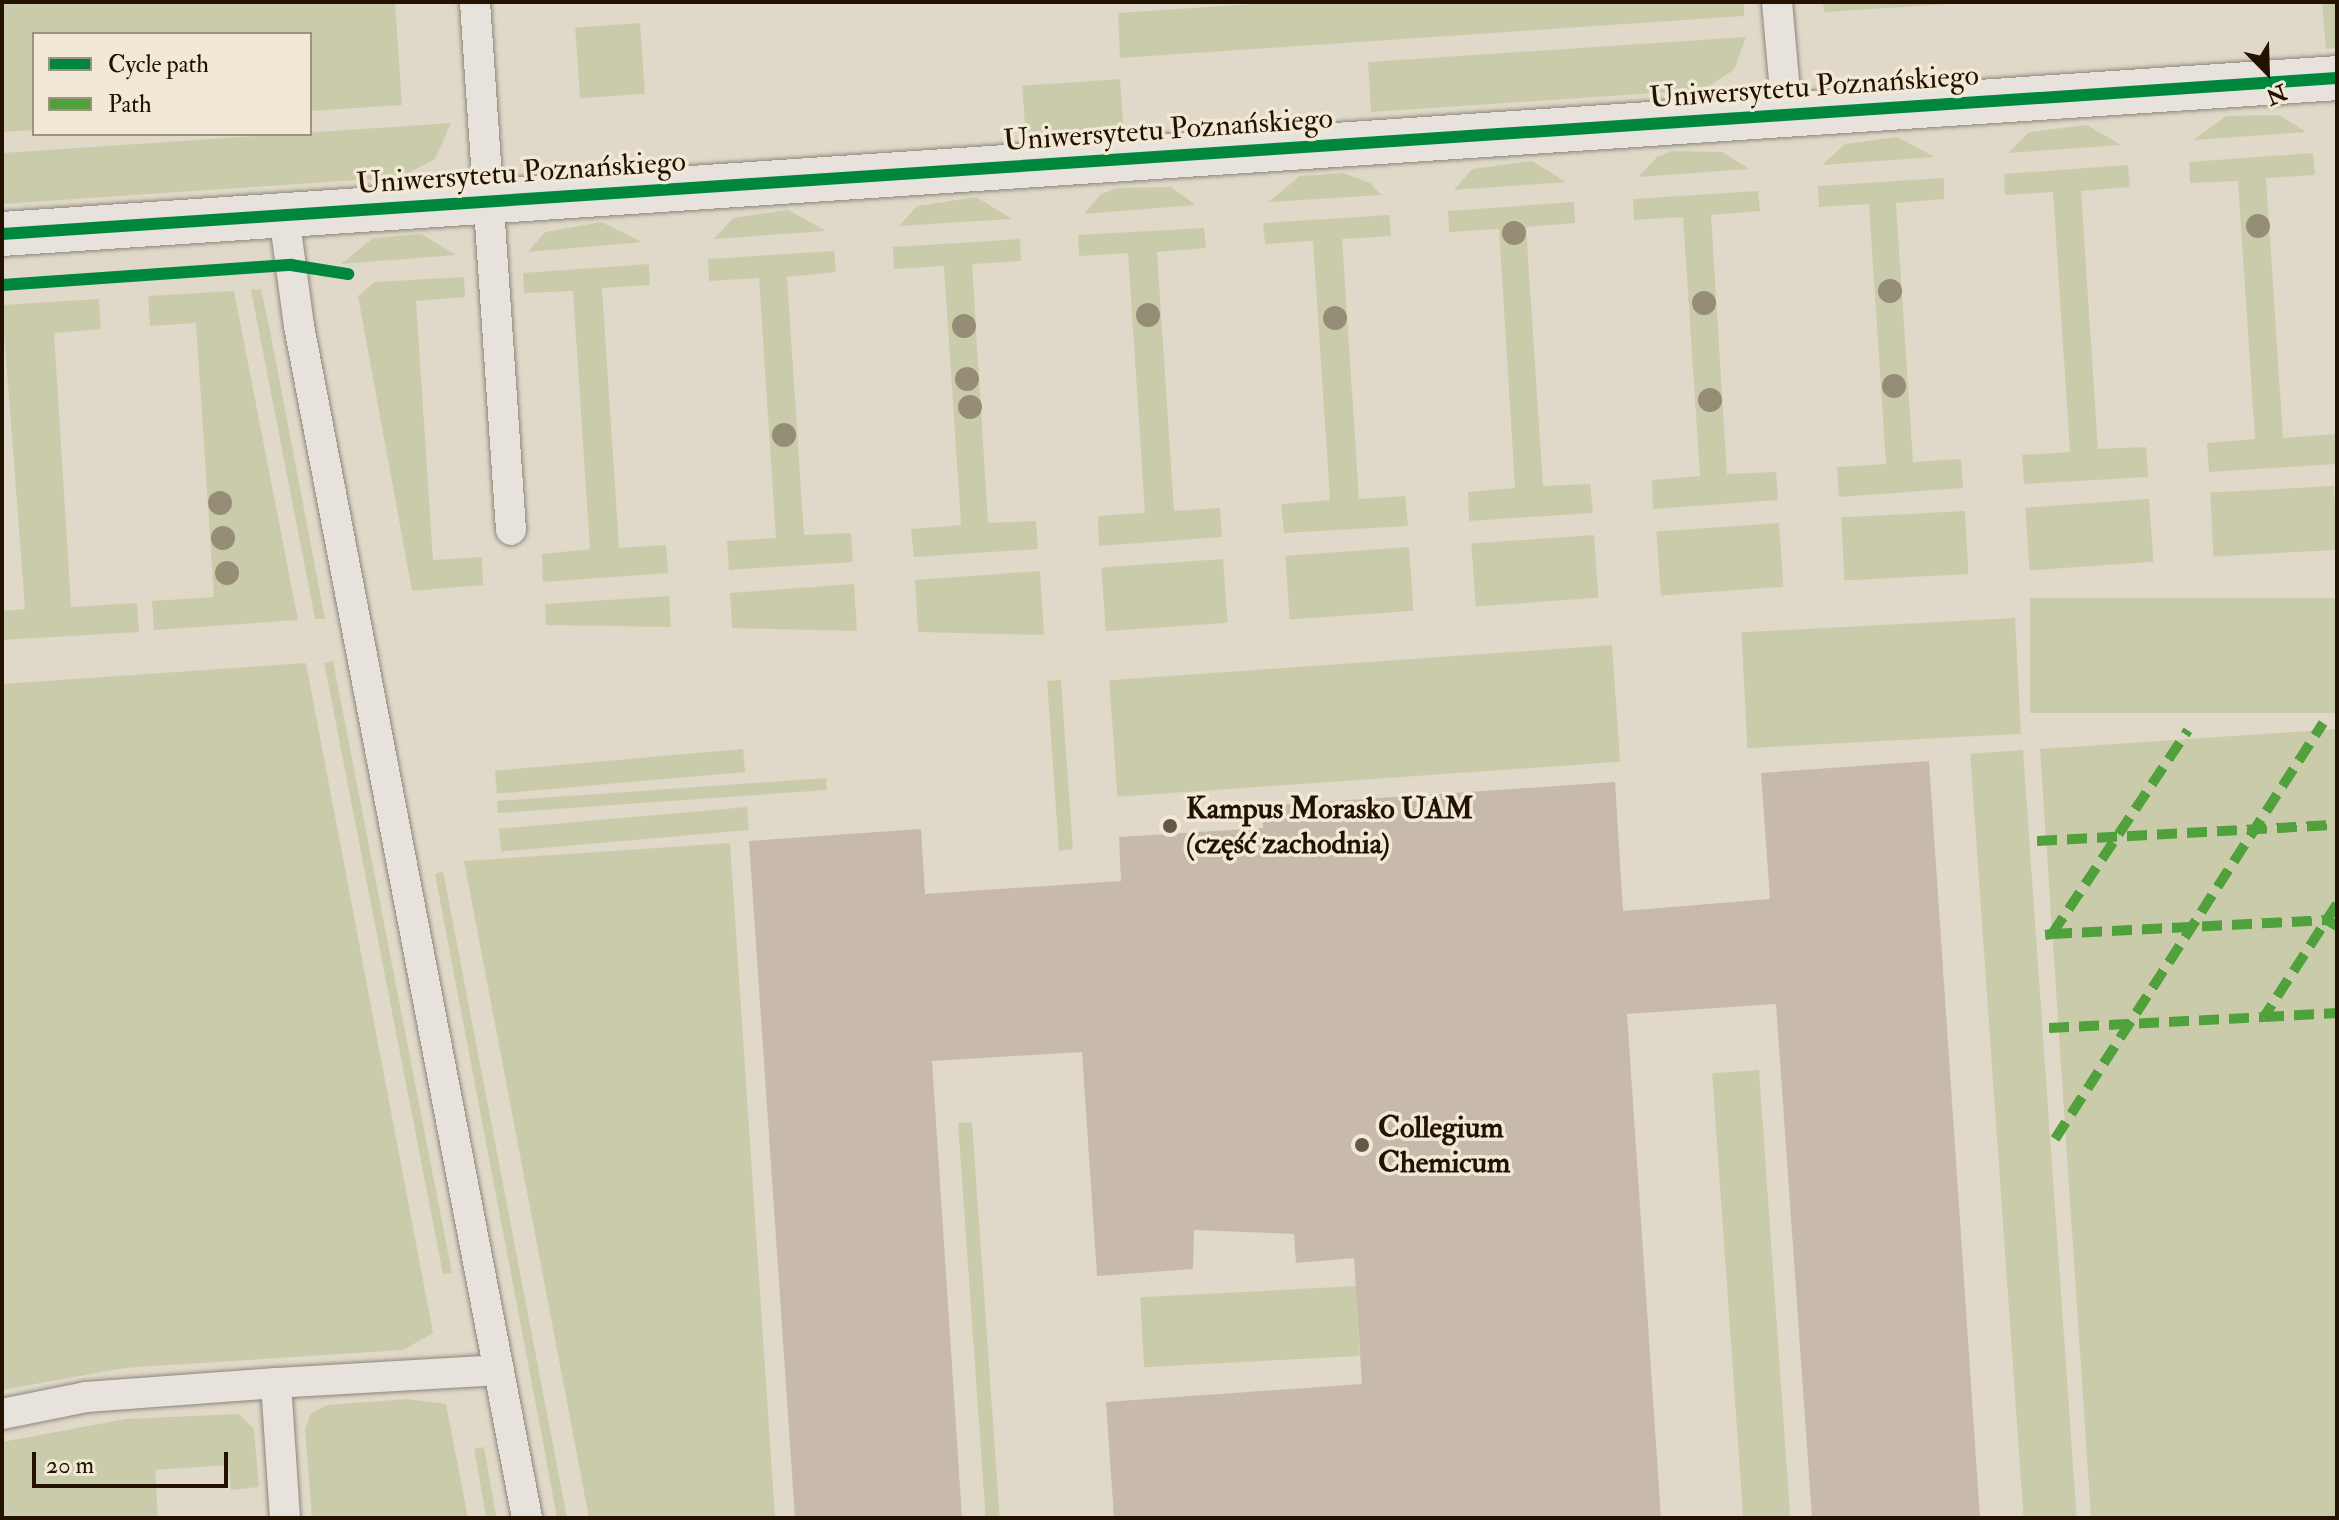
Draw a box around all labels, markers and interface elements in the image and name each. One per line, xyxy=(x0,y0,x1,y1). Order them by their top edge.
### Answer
legend xyxy=(32,32,312,136)
north arrow xyxy=(2227,32,2307,112)
text: Cycle path xyxy=(108,49,209,80)
street label: Uniwersytetu Poznańskiego xyxy=(1648,58,1980,116)
text: N xyxy=(2262,77,2291,111)
text: Path xyxy=(108,89,152,120)
street label: Uniwersytetu Poznańskiego xyxy=(1002,101,1334,159)
street label: Uniwersytetu Poznańskiego xyxy=(355,144,687,202)
place label: Kampus Morasko UAM (część zachodnia) xyxy=(1186,791,1473,862)
marker: Kampus Morasko UAM (część zachodnia) xyxy=(1161,817,1179,835)
place label: Collegium Chemicum xyxy=(1378,1110,1510,1180)
marker: Collegium Chemicum xyxy=(1353,1136,1371,1154)
scale bar xyxy=(36,1436,232,1486)
text: 20 m xyxy=(46,1450,94,1481)

